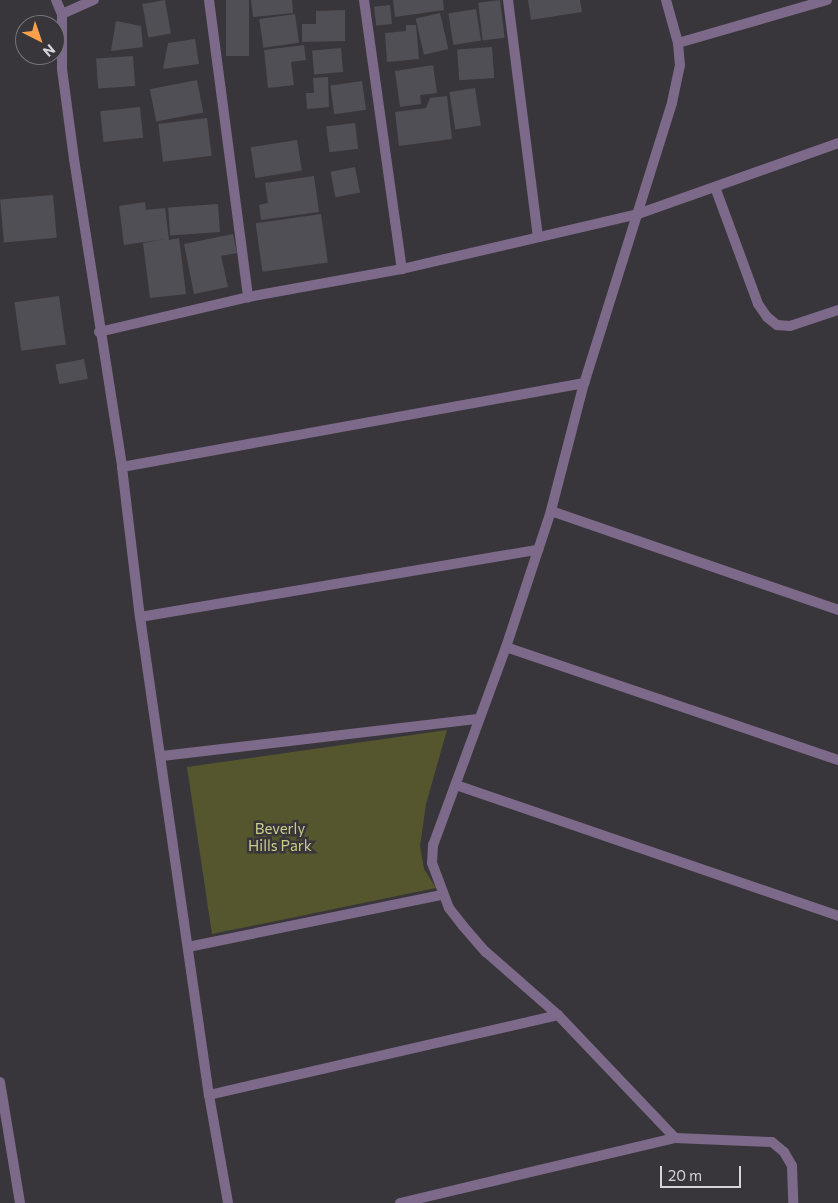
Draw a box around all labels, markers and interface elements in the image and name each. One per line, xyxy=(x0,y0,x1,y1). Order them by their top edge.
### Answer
north arrow xyxy=(15,15,65,65)
text: N xyxy=(40,41,59,61)
park label: Beverly Hills Park xyxy=(248,819,312,854)
scale bar xyxy=(663,1156,744,1188)
text: 20 m xyxy=(668,1166,702,1184)

